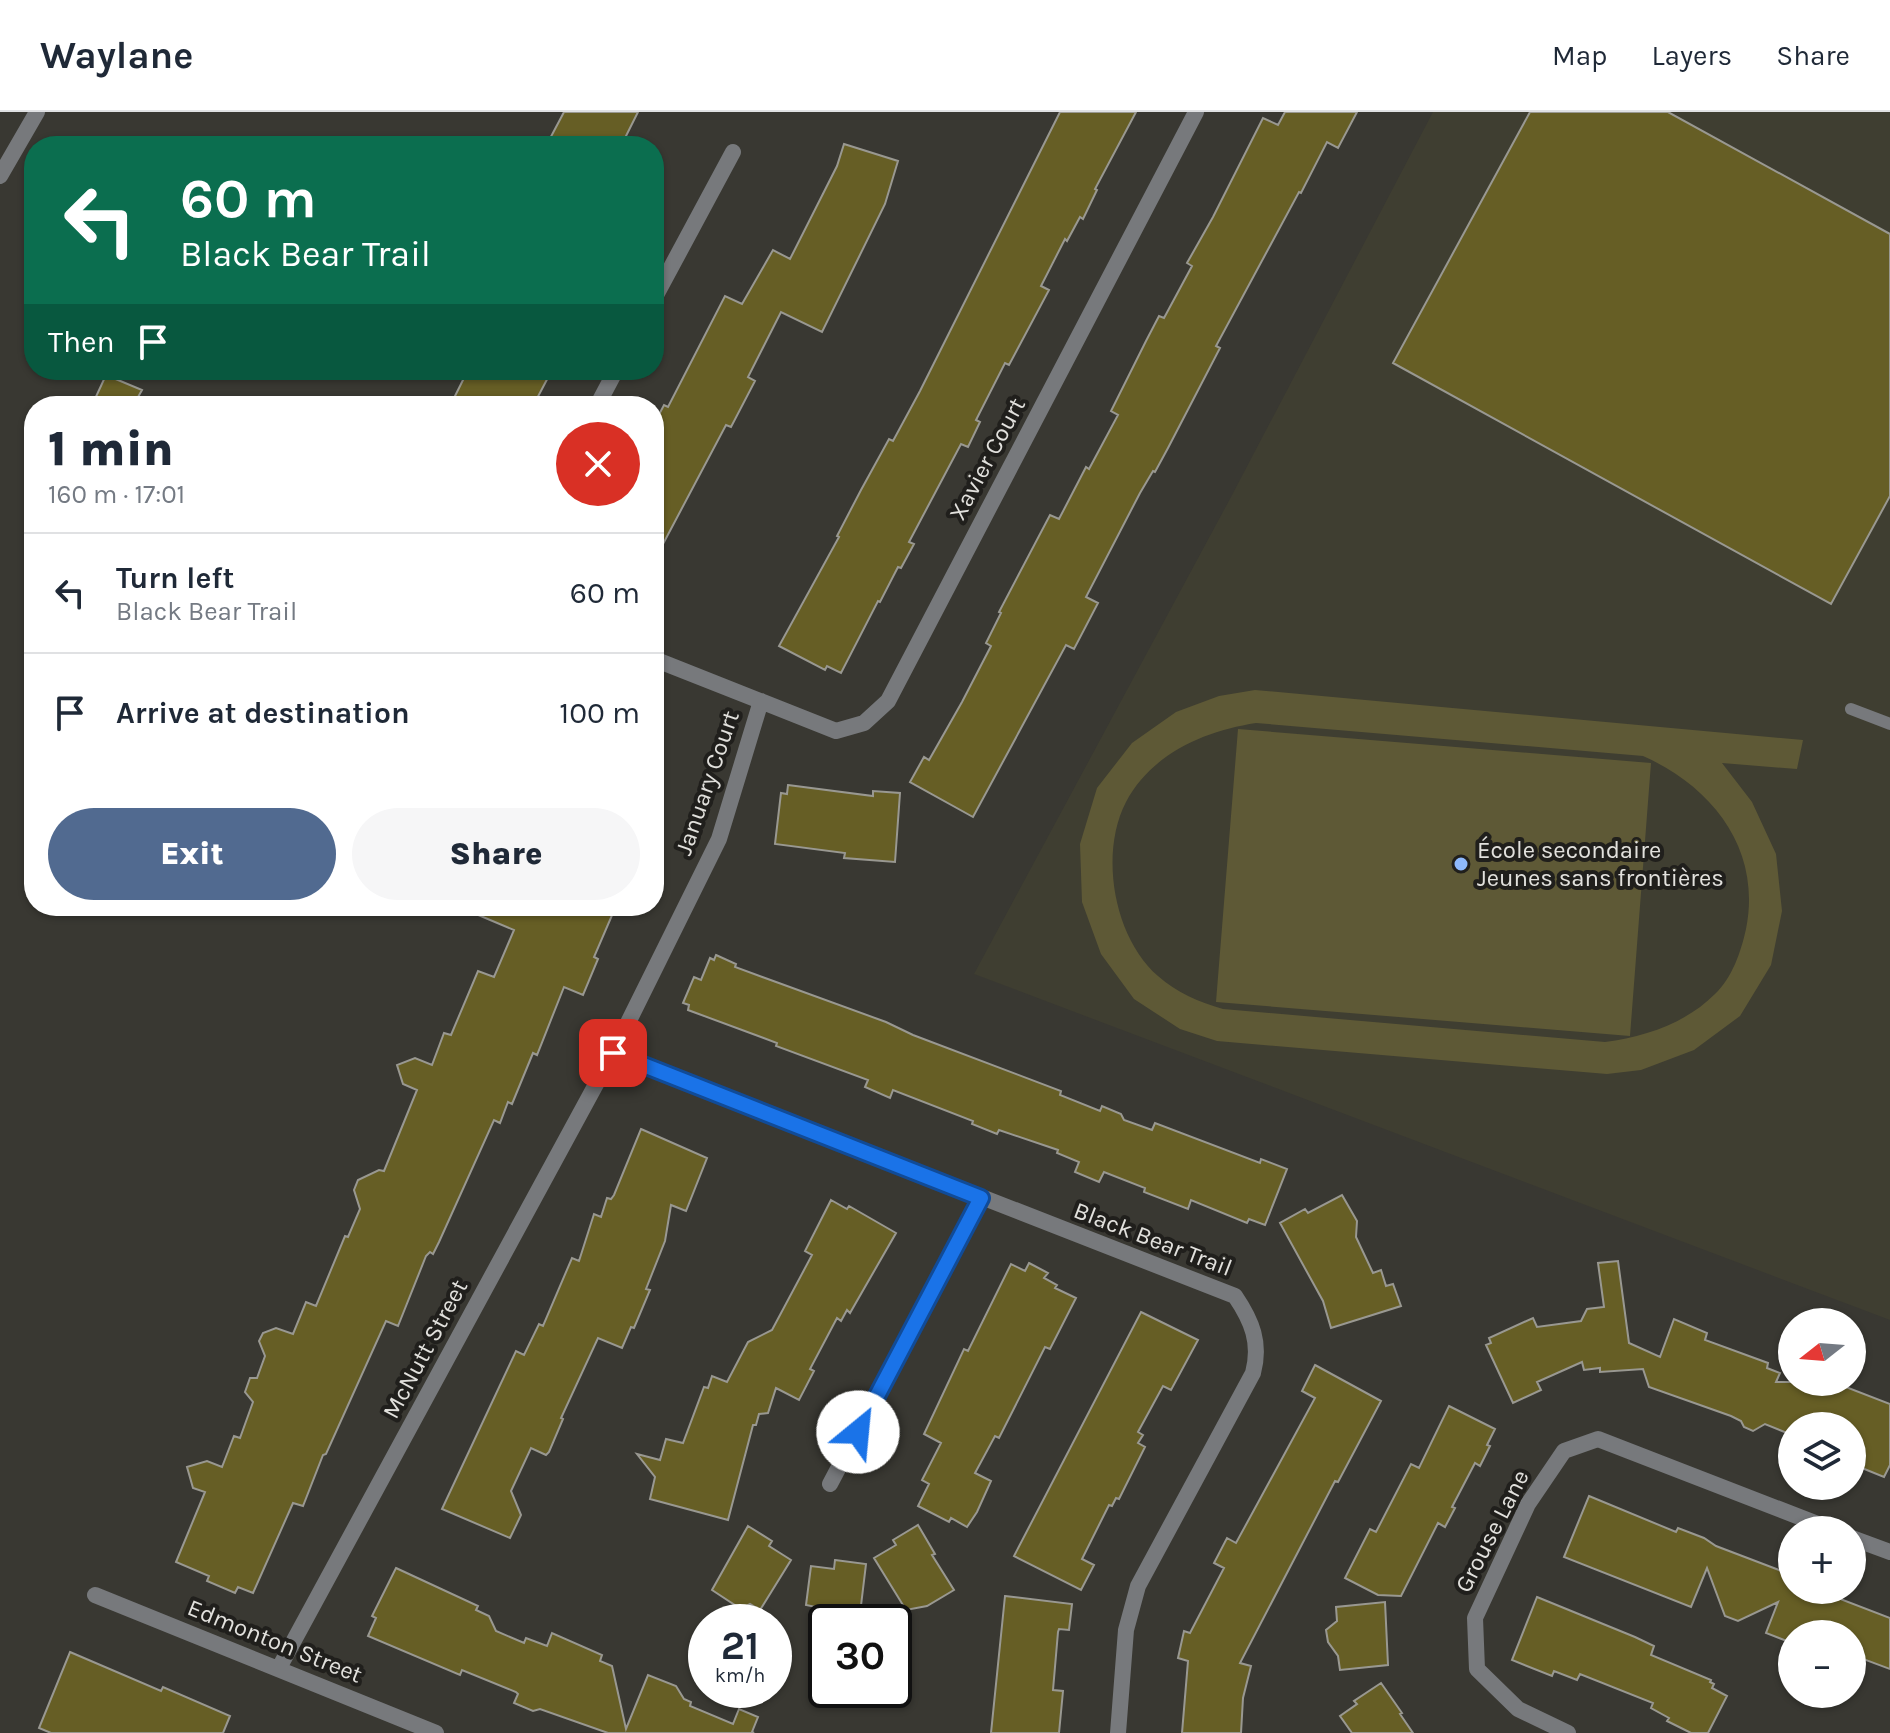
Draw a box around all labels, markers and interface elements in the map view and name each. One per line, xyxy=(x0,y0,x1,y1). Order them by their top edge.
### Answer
text: Waylane xyxy=(40,33,193,78)
text: Map xyxy=(1552,39,1607,72)
text: Layers xyxy=(1651,39,1732,72)
text: Share xyxy=(1776,39,1850,72)
text: 60 m xyxy=(180,166,317,231)
icon: left xyxy=(48,168,152,272)
text: Black Bear Trail xyxy=(180,233,431,275)
icon: arrive xyxy=(131,320,175,364)
text: Then xyxy=(48,324,115,360)
street label: Xavier Court xyxy=(943,393,1031,525)
text: 1 min xyxy=(48,421,174,477)
button: close xyxy=(556,422,640,506)
text: 160 m · 17:01 xyxy=(48,479,185,510)
text: Turn left xyxy=(116,560,234,596)
icon: left xyxy=(48,571,92,615)
text: 60 m xyxy=(570,575,640,611)
text: Black Bear Trail xyxy=(116,596,297,627)
icon: arrive xyxy=(48,691,92,735)
text: Arrive at destination xyxy=(116,695,410,731)
text: 100 m xyxy=(559,695,640,731)
street label: January Court xyxy=(669,707,745,859)
button: Exit xyxy=(48,808,336,900)
button: Share xyxy=(352,808,640,900)
place label: École secondaire Jeunes sans frontières xyxy=(1477,835,1724,892)
marker: École secondaire Jeunes sans frontières xyxy=(1452,855,1470,873)
pin xyxy=(579,1019,647,1087)
icon: arrive xyxy=(591,1031,635,1075)
street label: Black Bear Trail xyxy=(1070,1196,1236,1282)
street label: McNutt Street xyxy=(377,1275,473,1423)
north arrow xyxy=(1778,1308,1866,1396)
map controls xyxy=(1778,1308,1866,1708)
position arrow xyxy=(816,1390,900,1474)
button: layers xyxy=(1778,1412,1866,1500)
street label: Grouse Lane xyxy=(1449,1465,1535,1597)
button: + xyxy=(1778,1516,1866,1604)
street label: Edmonton Street xyxy=(184,1593,366,1689)
speed limit sign: 30 xyxy=(808,1604,912,1708)
button: − xyxy=(1778,1620,1866,1708)
text: 21 xyxy=(721,1622,759,1669)
text: km/h xyxy=(715,1664,765,1687)

